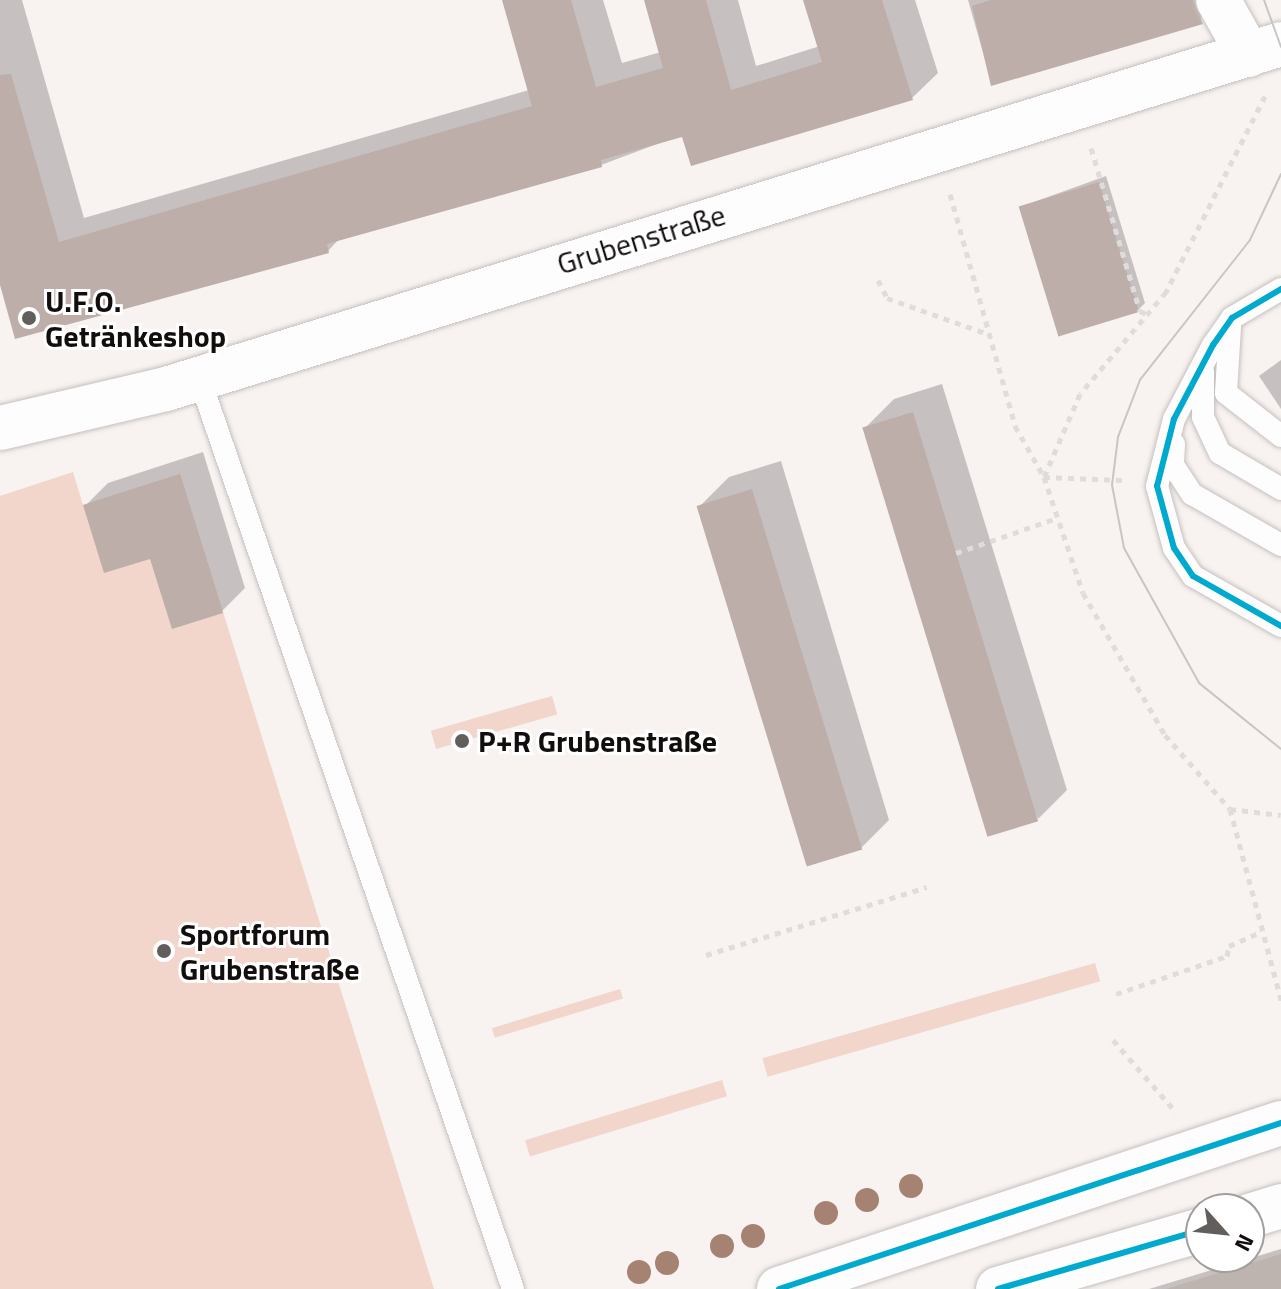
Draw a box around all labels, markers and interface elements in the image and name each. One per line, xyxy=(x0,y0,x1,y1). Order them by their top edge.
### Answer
street label: Grubenstraße xyxy=(552,196,730,282)
place label: U.F.O. Getränkeshop xyxy=(45,283,226,354)
marker: U.F.O. Getränkeshop xyxy=(20,309,38,327)
place label: P+R Grubenstraße xyxy=(478,723,717,759)
marker: P+R Grubenstraße xyxy=(453,732,471,750)
place label: Sportforum Grubenstraße xyxy=(180,916,359,986)
marker: Sportforum Grubenstraße xyxy=(155,942,173,960)
north arrow xyxy=(1185,1193,1265,1273)
text: N xyxy=(1226,1228,1263,1257)

